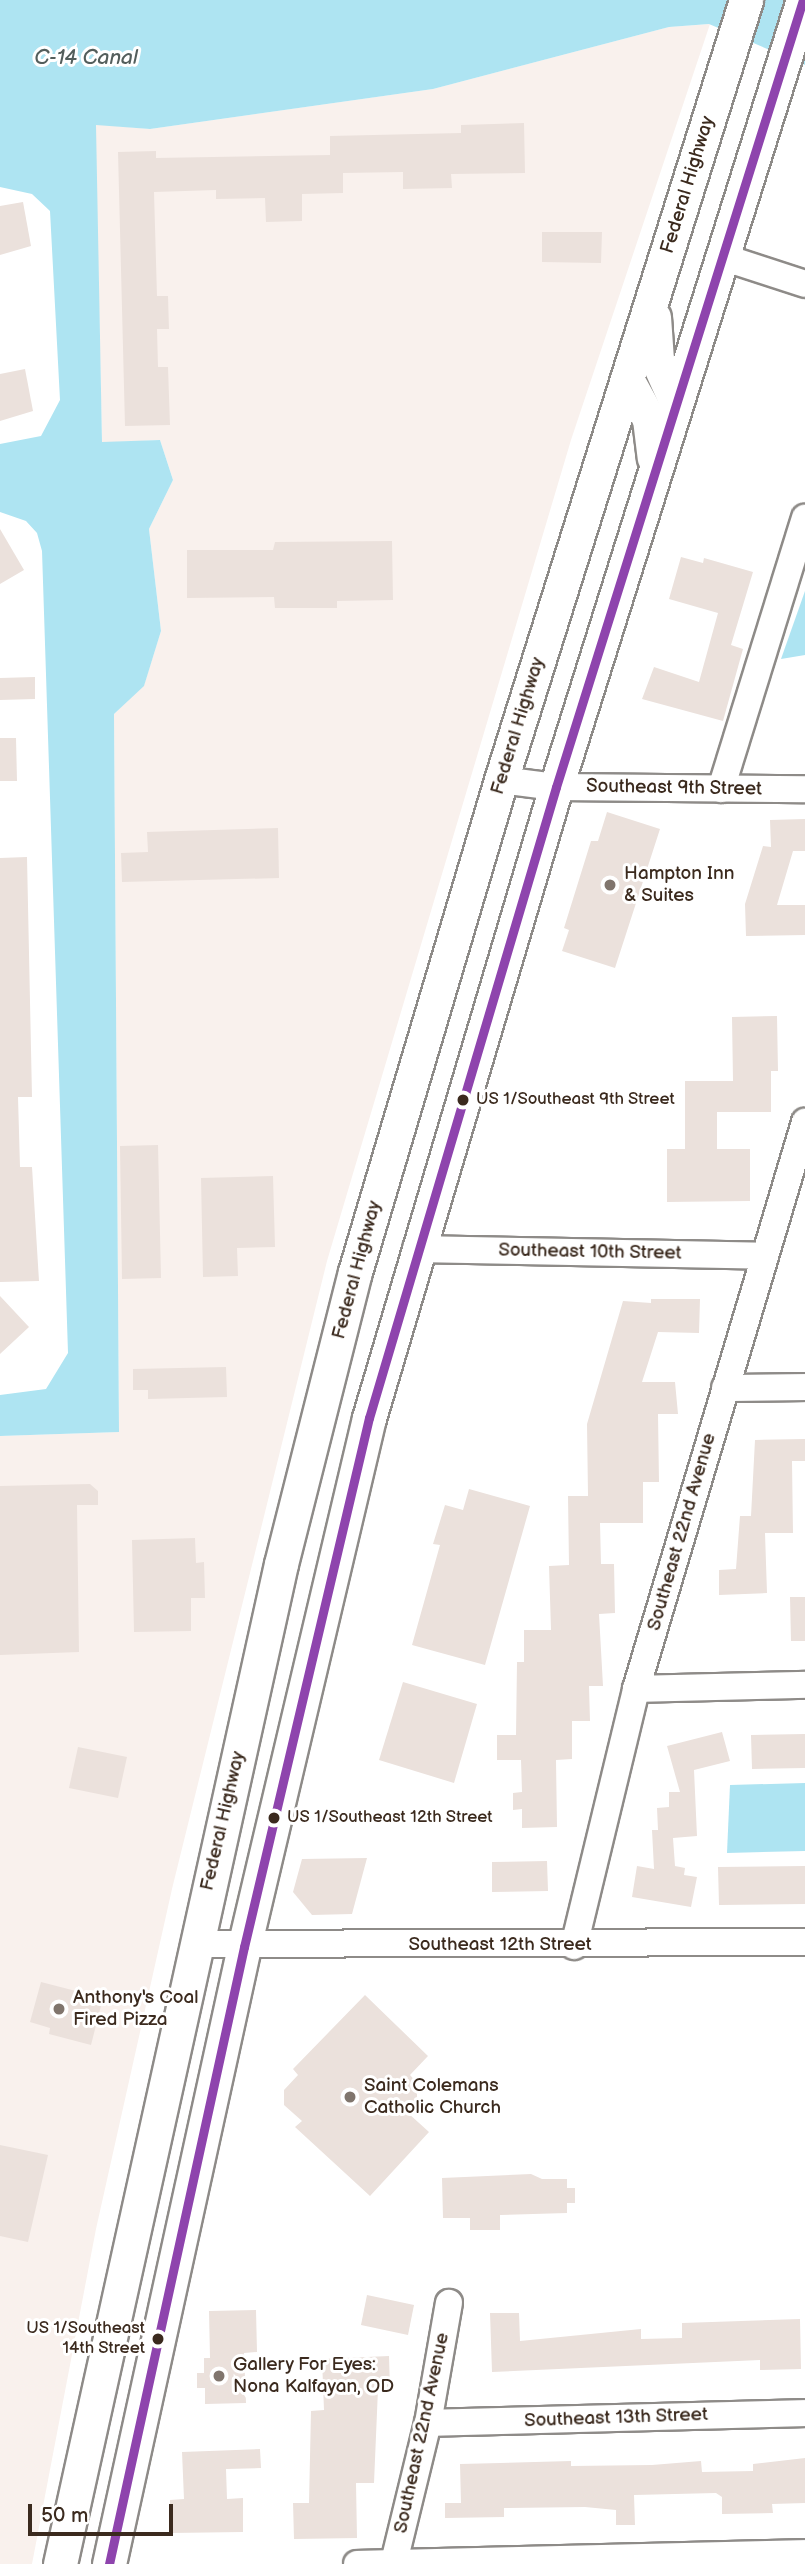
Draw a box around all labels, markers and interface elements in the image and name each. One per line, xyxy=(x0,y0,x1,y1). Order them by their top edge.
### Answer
water label: C-14 Canal xyxy=(34,45,138,71)
street label: Federal Highway xyxy=(656,114,720,256)
street label: Federal Highway xyxy=(486,655,550,797)
street label: Southeast 9th Street xyxy=(586,775,762,801)
place label: Hampton Inn & Suites xyxy=(624,863,734,907)
marker: Hampton Inn & Suites xyxy=(602,877,618,893)
place label: US 1/Southeast 9th Street xyxy=(476,1090,675,1110)
marker: US 1/Southeast 9th Street xyxy=(456,1093,470,1107)
street label: Federal Highway xyxy=(328,1198,386,1342)
street label: Southeast 10th Street xyxy=(498,1239,682,1265)
street label: Southeast 22nd Avenue xyxy=(643,1431,721,1633)
street label: Federal Highway xyxy=(196,1749,250,1893)
place label: US 1/Southeast 12th Street xyxy=(287,1808,493,1828)
marker: US 1/Southeast 12th Street xyxy=(267,1811,281,1825)
street label: Southeast 12th Street xyxy=(408,1934,592,1956)
place label: Anthony's Coal Fired Pizza xyxy=(73,1987,199,2031)
marker: Anthony's Coal Fired Pizza xyxy=(51,2001,67,2017)
place label: Saint Colemans Catholic Church xyxy=(364,2075,501,2119)
marker: Saint Colemans Catholic Church xyxy=(342,2089,358,2105)
place label: US 1/Southeast 14th Street xyxy=(26,2319,145,2359)
street label: Southeast 22nd Avenue xyxy=(390,2331,454,2535)
marker: US 1/Southeast 14th Street xyxy=(151,2332,165,2346)
place label: Gallery For Eyes: Nona Kalfayan, OD xyxy=(233,2354,394,2398)
marker: Gallery For Eyes: Nona Kalfayan, OD xyxy=(211,2368,227,2384)
street label: Southeast 13th Street xyxy=(524,2403,708,2433)
scale bar xyxy=(32,2490,177,2534)
text: 50 m xyxy=(41,2503,88,2528)

